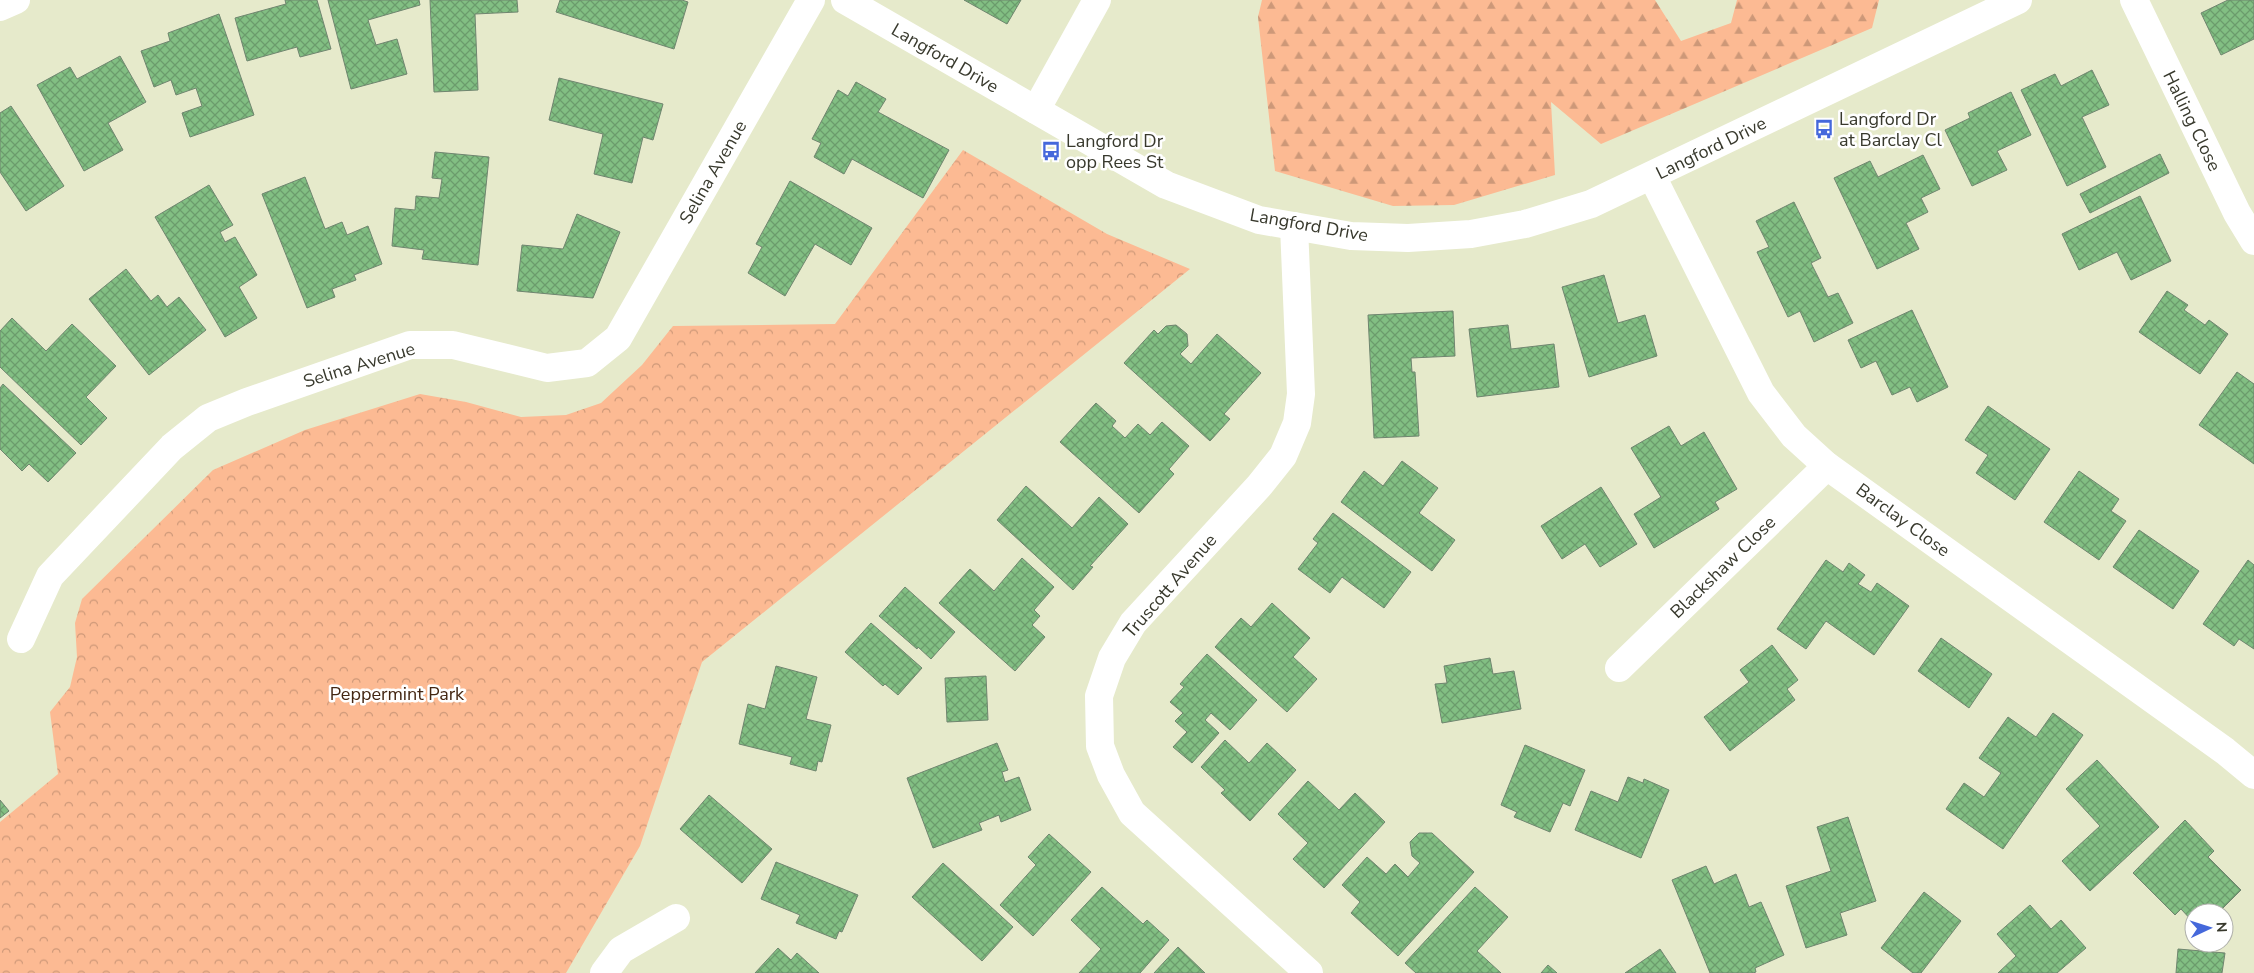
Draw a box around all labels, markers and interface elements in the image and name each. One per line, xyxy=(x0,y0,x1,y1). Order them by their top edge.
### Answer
street label: Langford Drive xyxy=(887,18,1003,98)
street label: Halling Close xyxy=(2157,67,2227,175)
place label: Langford Dr at Barclay Cl xyxy=(1839,107,1943,152)
street label: Langford Drive xyxy=(1652,111,1770,185)
street label: Selina Avenue xyxy=(674,116,752,228)
bus stop icon: Langford Dr at Barclay Cl xyxy=(1813,118,1835,140)
place label: Langford Dr opp Rees St xyxy=(1066,129,1164,174)
bus stop icon: Langford Dr opp Rees St xyxy=(1040,140,1062,162)
street label: Langford Drive xyxy=(1248,203,1370,247)
street label: Selina Avenue xyxy=(300,337,418,393)
street label: Barclay Close xyxy=(1851,478,1955,562)
street label: Blackshaw Close xyxy=(1665,510,1781,624)
street label: Truscott Avenue xyxy=(1118,529,1222,643)
park label: Peppermint Park xyxy=(330,682,465,706)
north arrow xyxy=(2184,903,2234,953)
text: N xyxy=(2212,921,2231,933)

